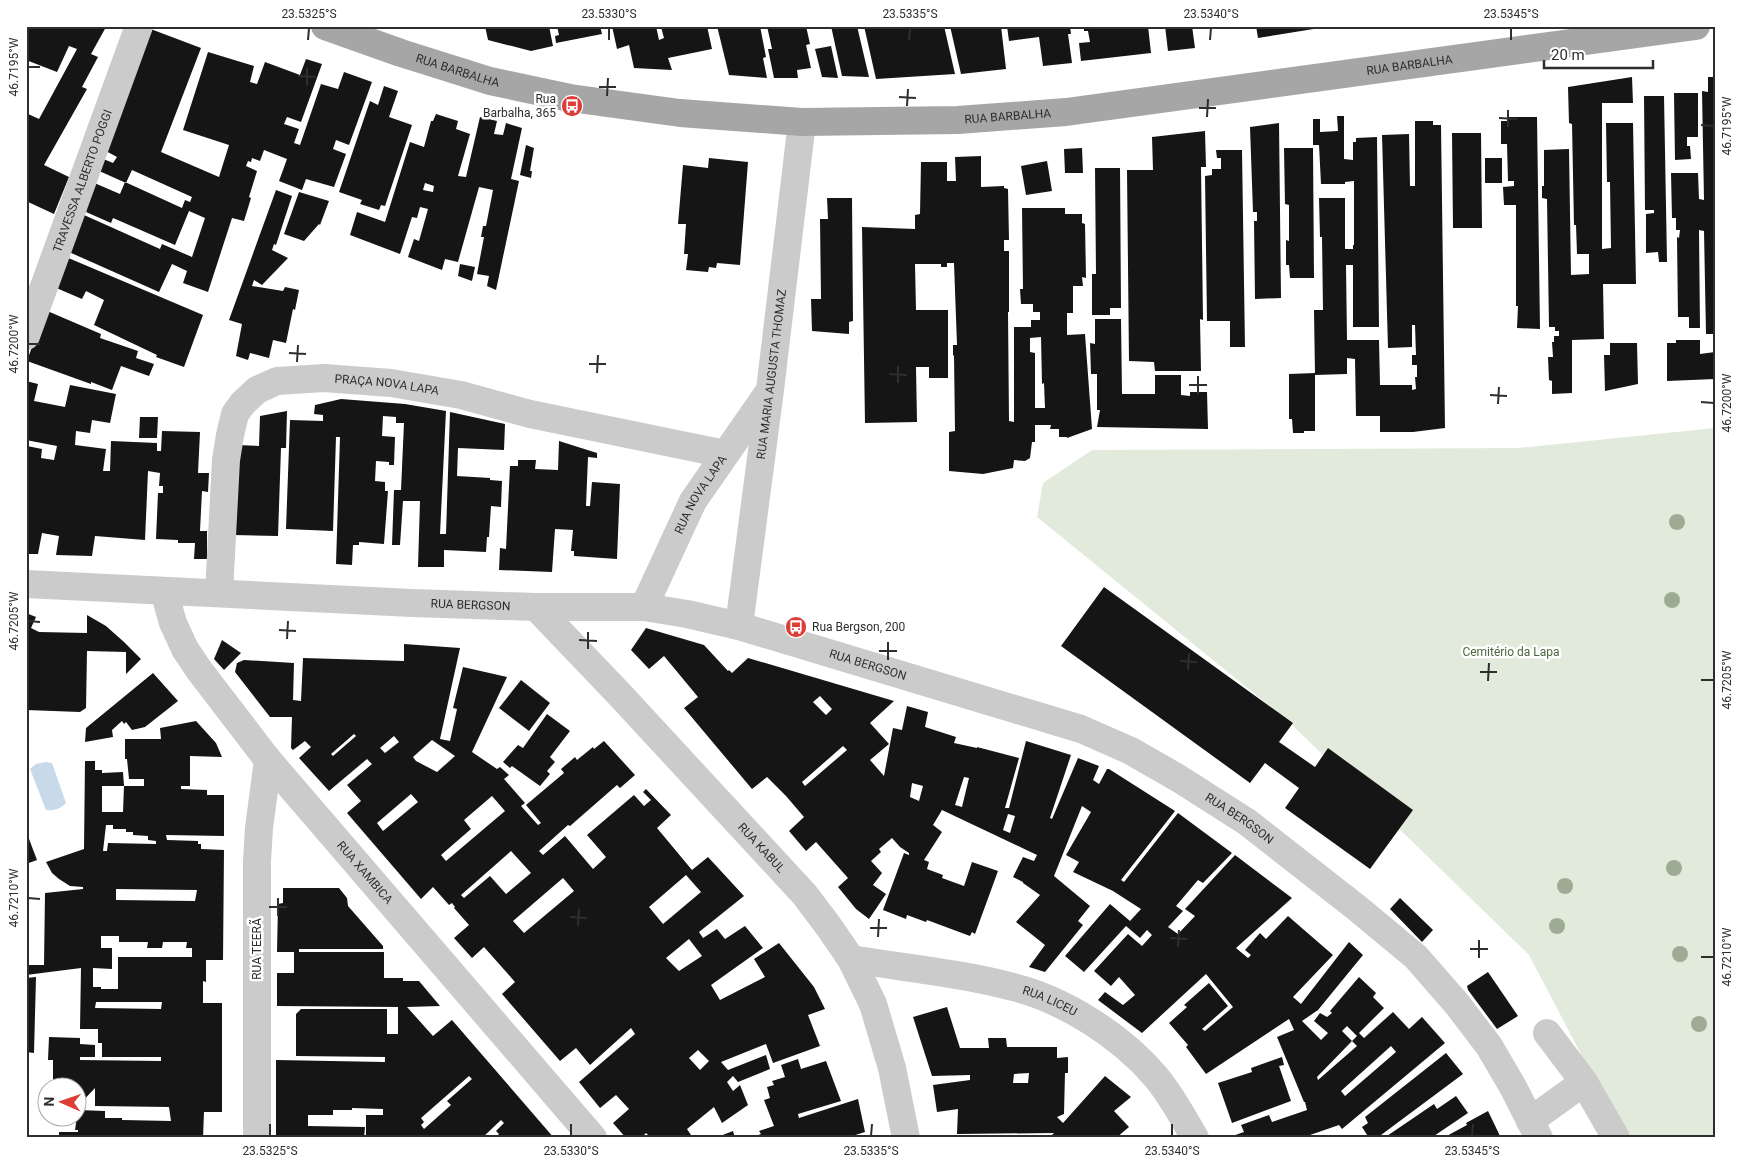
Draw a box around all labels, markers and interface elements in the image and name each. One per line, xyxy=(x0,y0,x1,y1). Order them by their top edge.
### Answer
text: 23.5325°S xyxy=(281,7,337,21)
text: 23.5330°S xyxy=(581,7,637,21)
text: 23.5335°S xyxy=(882,7,938,21)
text: 23.5340°S xyxy=(1183,7,1239,21)
text: 23.5345°S xyxy=(1483,7,1539,21)
text: 46.7195°W xyxy=(7,37,21,96)
scale bar xyxy=(1544,38,1652,70)
text: 20 m xyxy=(1551,46,1585,64)
street label: RUA BARBALHA xyxy=(414,51,501,90)
street label: RUA BARBALHA xyxy=(1365,52,1454,78)
place label: Rua Barbalha, 365 xyxy=(483,92,556,120)
bus stop icon: Rua Barbalha, 365 xyxy=(560,94,584,118)
text: 46.7195°W xyxy=(1720,96,1734,155)
street label: RUA BARBALHA xyxy=(964,106,1052,127)
street label: TRAVESSA ALBERTO POGGI xyxy=(50,108,115,254)
street label: RUA MARIA AUGUSTA THOMAZ xyxy=(754,288,789,460)
text: 46.7200°W xyxy=(7,314,21,373)
street label: PRAÇA NOVA LAPA xyxy=(334,372,440,398)
text: 46.7200°W xyxy=(1720,373,1734,432)
street label: RUA NOVA LAPA xyxy=(672,452,730,536)
text: 46.7205°W xyxy=(7,591,21,650)
street label: RUA BERGSON xyxy=(430,597,511,613)
bus stop icon: Rua Bergson, 200 xyxy=(784,615,808,639)
place label: Rua Bergson, 200 xyxy=(812,620,906,634)
park label: Cemitério da Lapa xyxy=(1462,645,1560,659)
street label: RUA BERGSON xyxy=(828,647,908,683)
text: 46.7205°W xyxy=(1720,650,1734,709)
street label: RUA BERGSON xyxy=(1203,790,1276,847)
street label: RUA KABUL xyxy=(735,820,788,876)
street label: RUA XAMBICA xyxy=(334,838,396,907)
text: 46.7210°W xyxy=(7,868,21,927)
street label: RUA TEERÃ xyxy=(248,918,264,980)
text: 46.7210°W xyxy=(1720,927,1734,986)
street label: RUA LICEU xyxy=(1021,983,1080,1019)
north arrow xyxy=(38,1076,88,1126)
text: N xyxy=(41,1096,57,1107)
text: 23.5325°S xyxy=(242,1144,298,1158)
text: 23.5330°S xyxy=(543,1144,599,1158)
text: 23.5335°S xyxy=(843,1144,899,1158)
text: 23.5340°S xyxy=(1144,1144,1200,1158)
text: 23.5345°S xyxy=(1444,1144,1500,1158)

